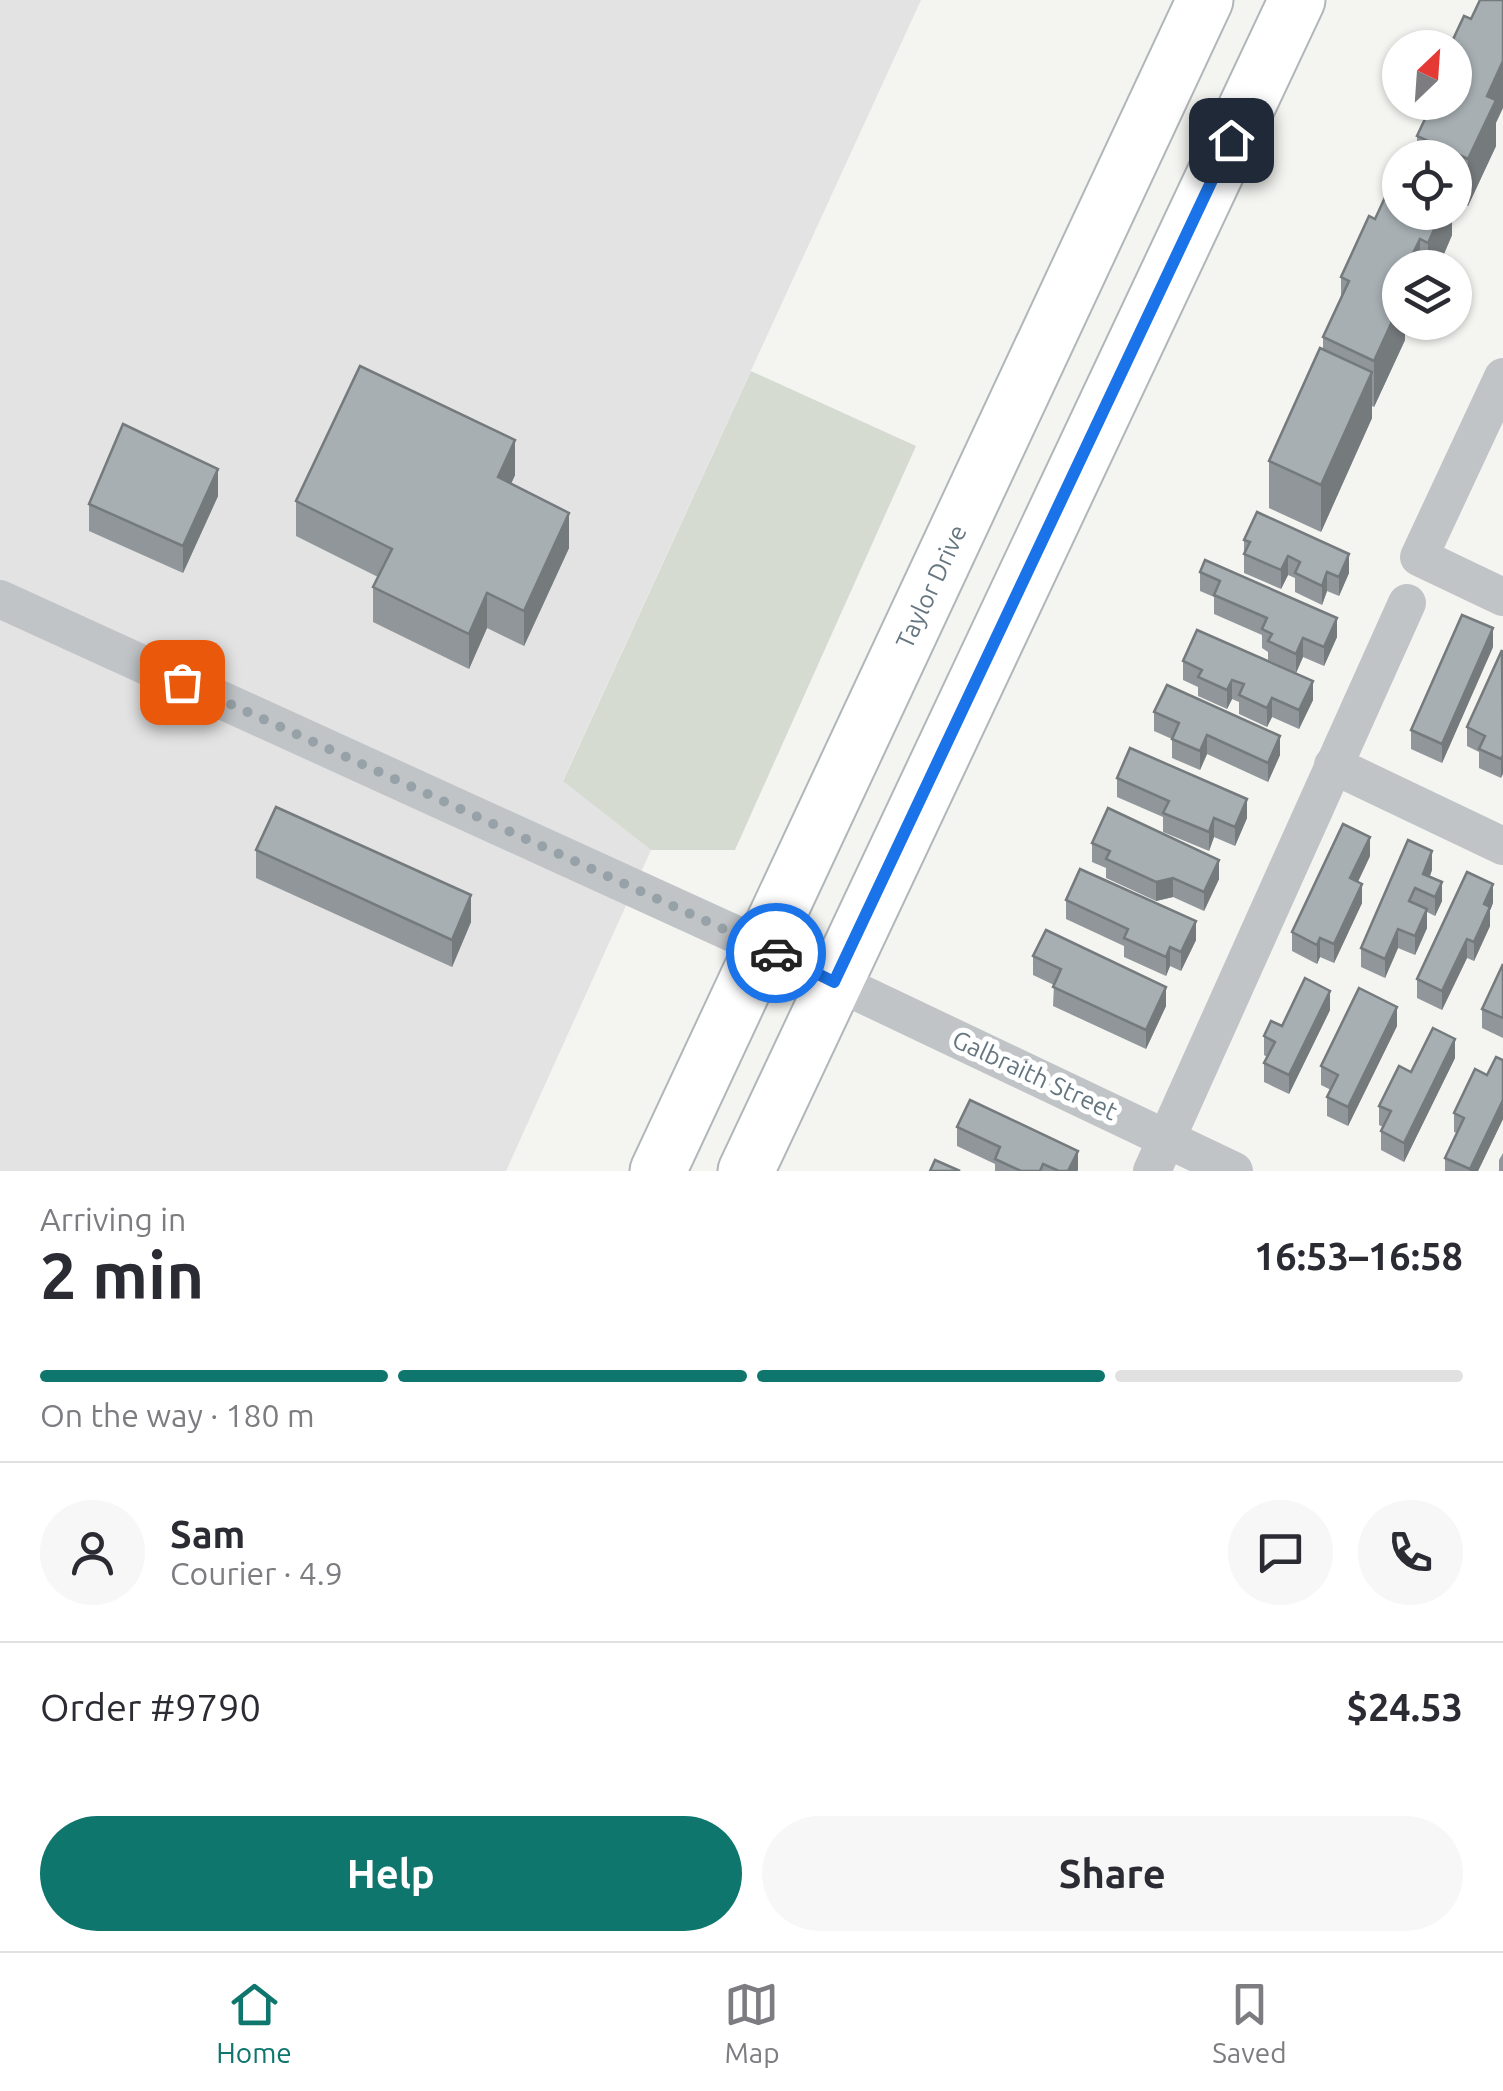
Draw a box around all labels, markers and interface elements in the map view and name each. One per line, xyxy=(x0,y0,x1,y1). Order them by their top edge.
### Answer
north arrow xyxy=(1382,30,1472,120)
map controls xyxy=(1382,30,1472,340)
pin xyxy=(1189,98,1274,183)
icon: home xyxy=(1204,113,1259,168)
button: locate xyxy=(1382,140,1472,230)
button: layers xyxy=(1382,250,1472,340)
street label: Taylor Drive xyxy=(890,520,972,653)
pin xyxy=(140,640,225,725)
icon: bag xyxy=(155,655,210,710)
courier xyxy=(726,903,826,1003)
icon: car xyxy=(749,926,804,981)
street label: Galbraith Street xyxy=(948,1025,1122,1126)
text: Arriving in xyxy=(40,1201,186,1237)
text: 16:53–16:58 xyxy=(1254,1235,1463,1277)
text: 2 min xyxy=(40,1238,204,1311)
text: On the way · 180 m xyxy=(40,1397,315,1433)
button: person xyxy=(40,1500,145,1605)
button: chat xyxy=(1228,1500,1333,1605)
button: phone xyxy=(1358,1500,1463,1605)
text: Sam xyxy=(170,1513,245,1555)
text: Courier · 4.9 xyxy=(170,1555,343,1591)
text: Order #9790 xyxy=(40,1686,261,1728)
text: $24.53 xyxy=(1346,1686,1463,1728)
button: Help xyxy=(40,1816,742,1931)
button: Share xyxy=(762,1816,1463,1931)
tab: Home xyxy=(216,1977,292,2068)
tab: Map xyxy=(724,1977,780,2068)
tab: Saved xyxy=(1212,1977,1287,2068)

